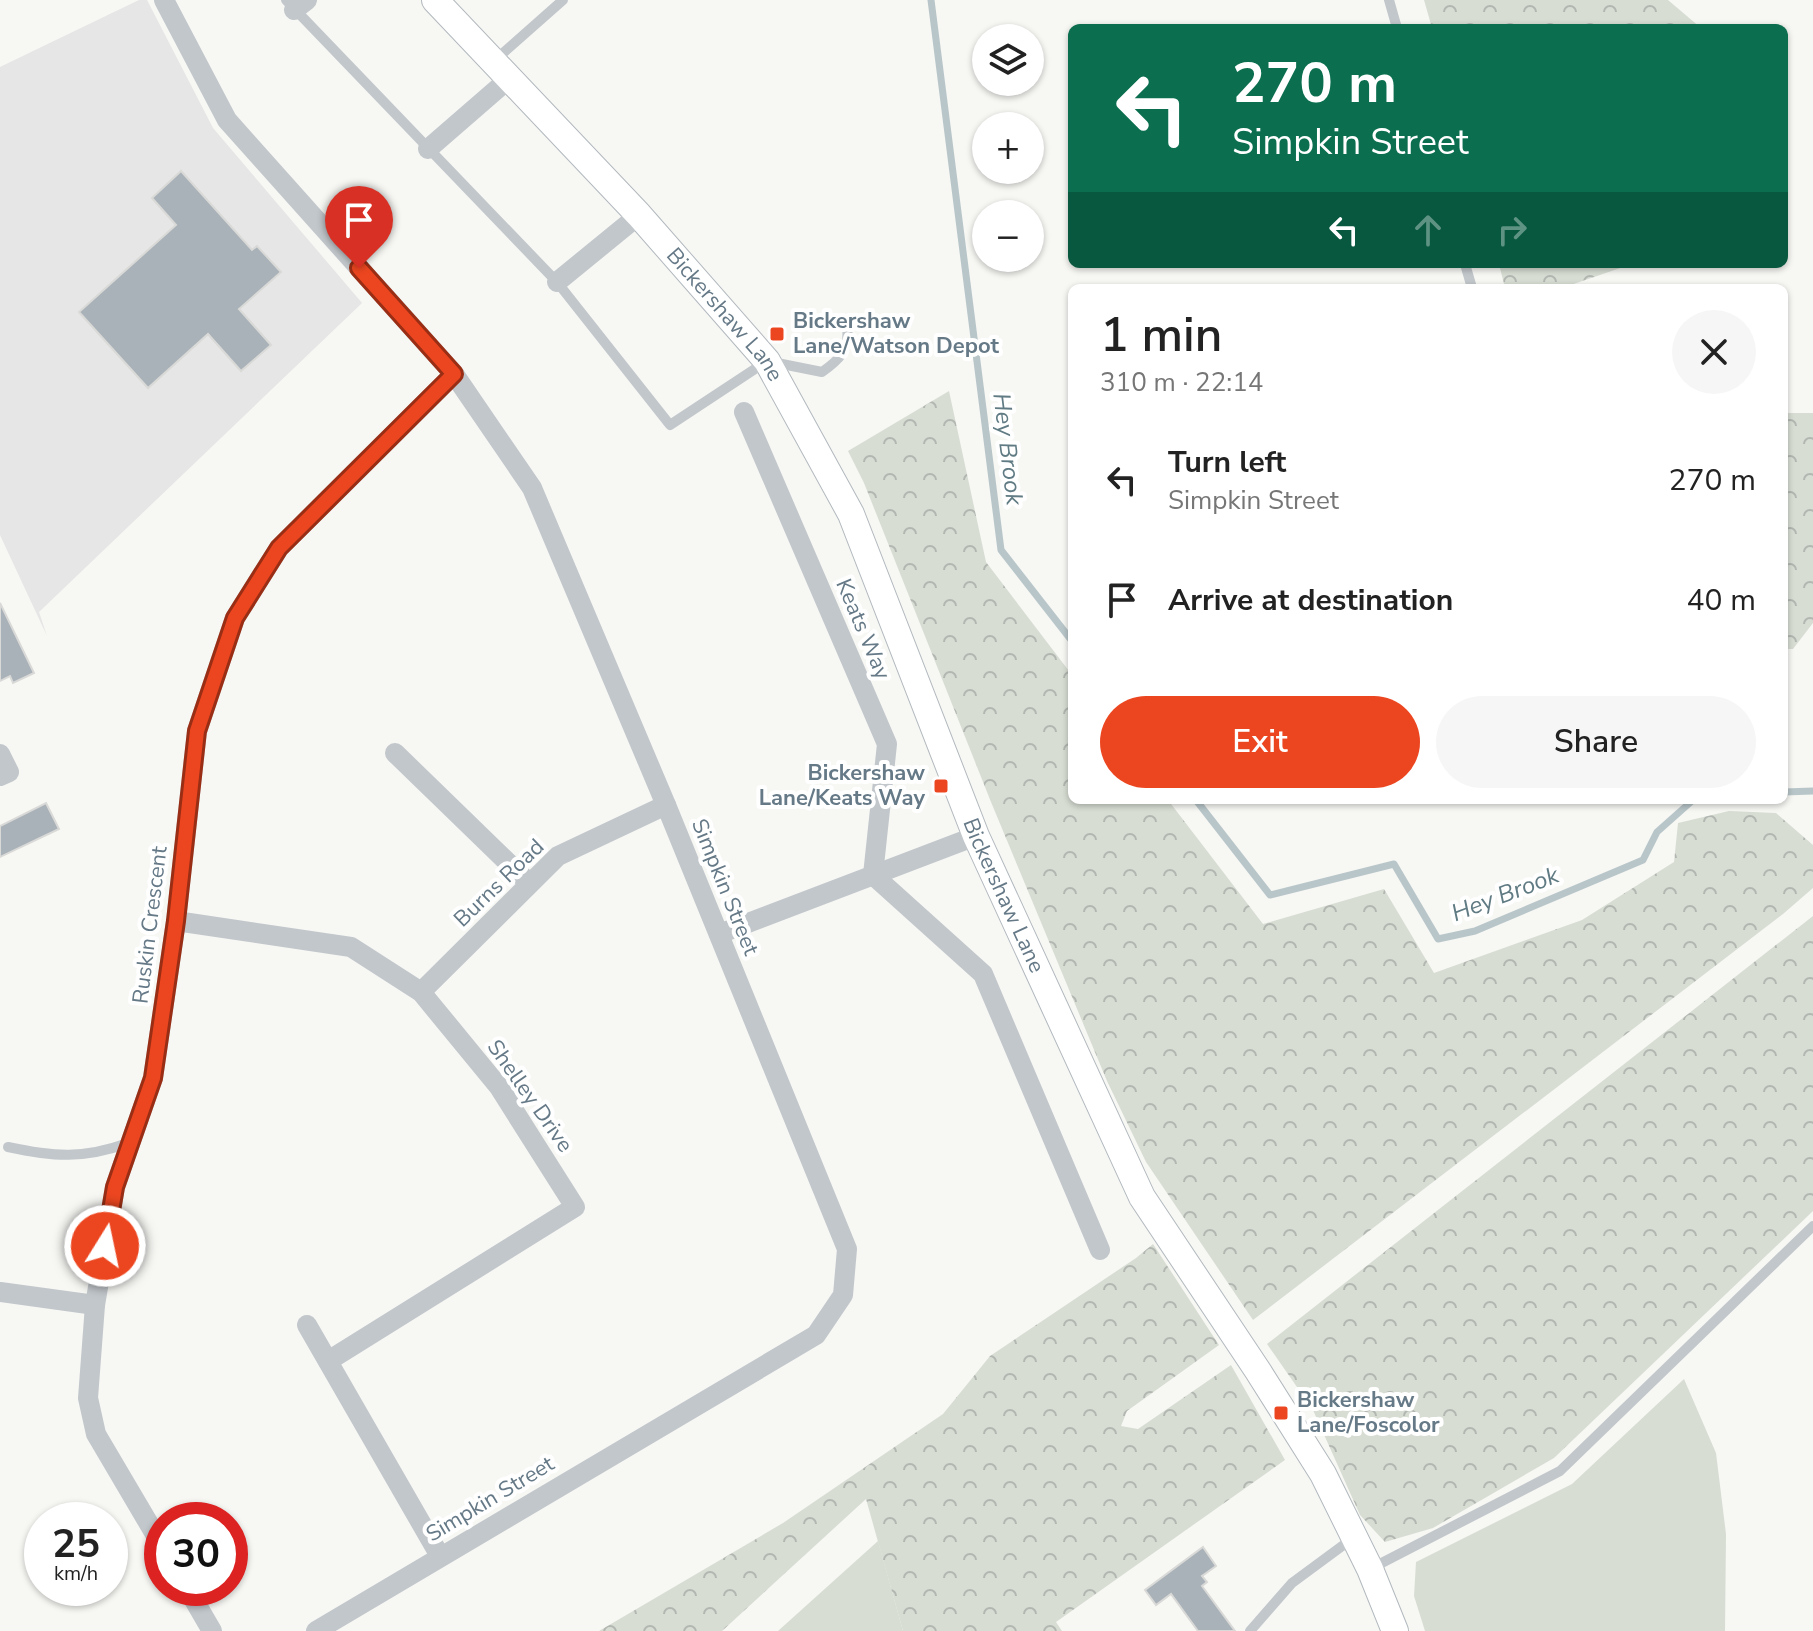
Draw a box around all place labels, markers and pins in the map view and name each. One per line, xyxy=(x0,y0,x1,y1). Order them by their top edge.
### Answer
pin xyxy=(325,186,393,268)
place label: Bickershaw Lane/Watson Depot xyxy=(793,306,999,361)
marker: Bickershaw Lane/Watson Depot xyxy=(768,325,786,343)
place label: Bickershaw Lane/Keats Way xyxy=(759,758,925,813)
marker: Bickershaw Lane/Keats Way xyxy=(932,777,950,795)
place label: Bickershaw Lane/Foscolor xyxy=(1297,1385,1440,1440)
marker: Bickershaw Lane/Foscolor xyxy=(1272,1404,1290,1422)

